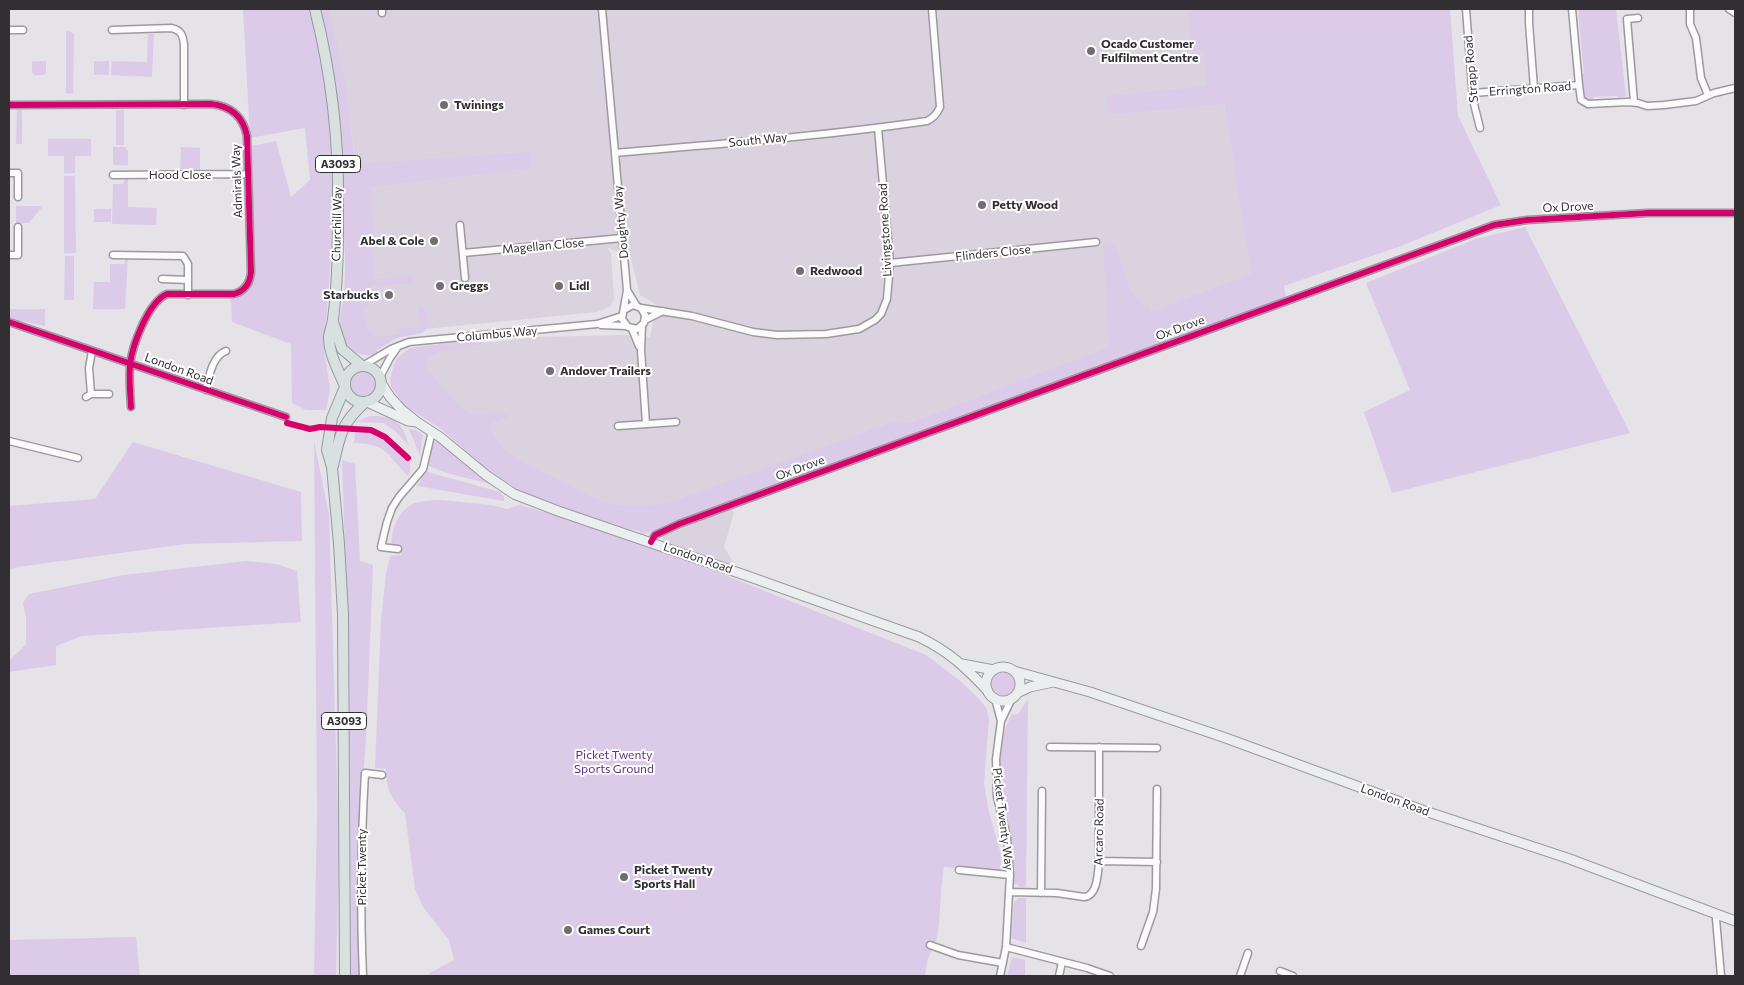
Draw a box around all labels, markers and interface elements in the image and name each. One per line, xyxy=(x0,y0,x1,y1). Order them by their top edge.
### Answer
street label: Strapp Road xyxy=(1461,35,1481,103)
place label: Ocado Customer Fulfilment Centre xyxy=(1101,37,1198,65)
marker: Ocado Customer Fulfilment Centre xyxy=(1085,45,1097,57)
street label: Errington Road xyxy=(1488,79,1572,99)
place label: Twinings xyxy=(454,98,504,112)
marker: Twinings xyxy=(438,99,450,111)
street label: South Way xyxy=(728,130,788,150)
street label: Admirals Way xyxy=(229,144,245,218)
road number: A3093 xyxy=(316,156,360,172)
street label: Hood Close xyxy=(149,168,211,182)
street label: Livingstone Road xyxy=(875,183,895,277)
street label: Doughty Way xyxy=(611,185,631,259)
street label: Churchill Way xyxy=(329,187,345,261)
place label: Petty Wood xyxy=(992,198,1058,212)
street label: Ox Drove xyxy=(1542,198,1594,216)
marker: Petty Wood xyxy=(976,199,988,211)
place label: Abel & Cole xyxy=(360,234,424,248)
marker: Abel & Cole xyxy=(428,235,440,247)
street label: Magellan Close xyxy=(502,235,584,257)
street label: Flinders Close xyxy=(955,242,1031,264)
place label: Redwood xyxy=(810,264,862,278)
marker: Redwood xyxy=(794,265,806,277)
place label: Greggs xyxy=(450,279,489,293)
place label: Lidl xyxy=(569,279,590,293)
marker: Greggs xyxy=(434,280,446,292)
marker: Lidl xyxy=(553,280,565,292)
place label: Starbucks xyxy=(323,288,379,302)
marker: Starbucks xyxy=(383,289,395,301)
street label: Ox Drove xyxy=(1154,313,1206,343)
street label: Columbus Way xyxy=(456,323,538,345)
street label: London Road xyxy=(143,350,215,388)
place label: Andover Trailers xyxy=(560,364,651,378)
marker: Andover Trailers xyxy=(544,365,556,377)
street label: Ox Drove xyxy=(774,453,826,483)
street label: London Road xyxy=(662,539,734,577)
road number: A3093 xyxy=(322,712,366,729)
park label: Picket Twenty Sports Ground xyxy=(574,748,654,776)
street label: Picket Twenty Way xyxy=(990,767,1016,871)
street label: London Road xyxy=(1359,781,1431,819)
street label: Arcaro Road xyxy=(1091,798,1107,866)
street label: Picket Twenty xyxy=(355,829,369,905)
place label: Picket Twenty Sports Hall xyxy=(634,863,713,891)
marker: Picket Twenty Sports Hall xyxy=(618,871,630,883)
place label: Games Court xyxy=(578,923,650,937)
marker: Games Court xyxy=(562,924,574,936)

